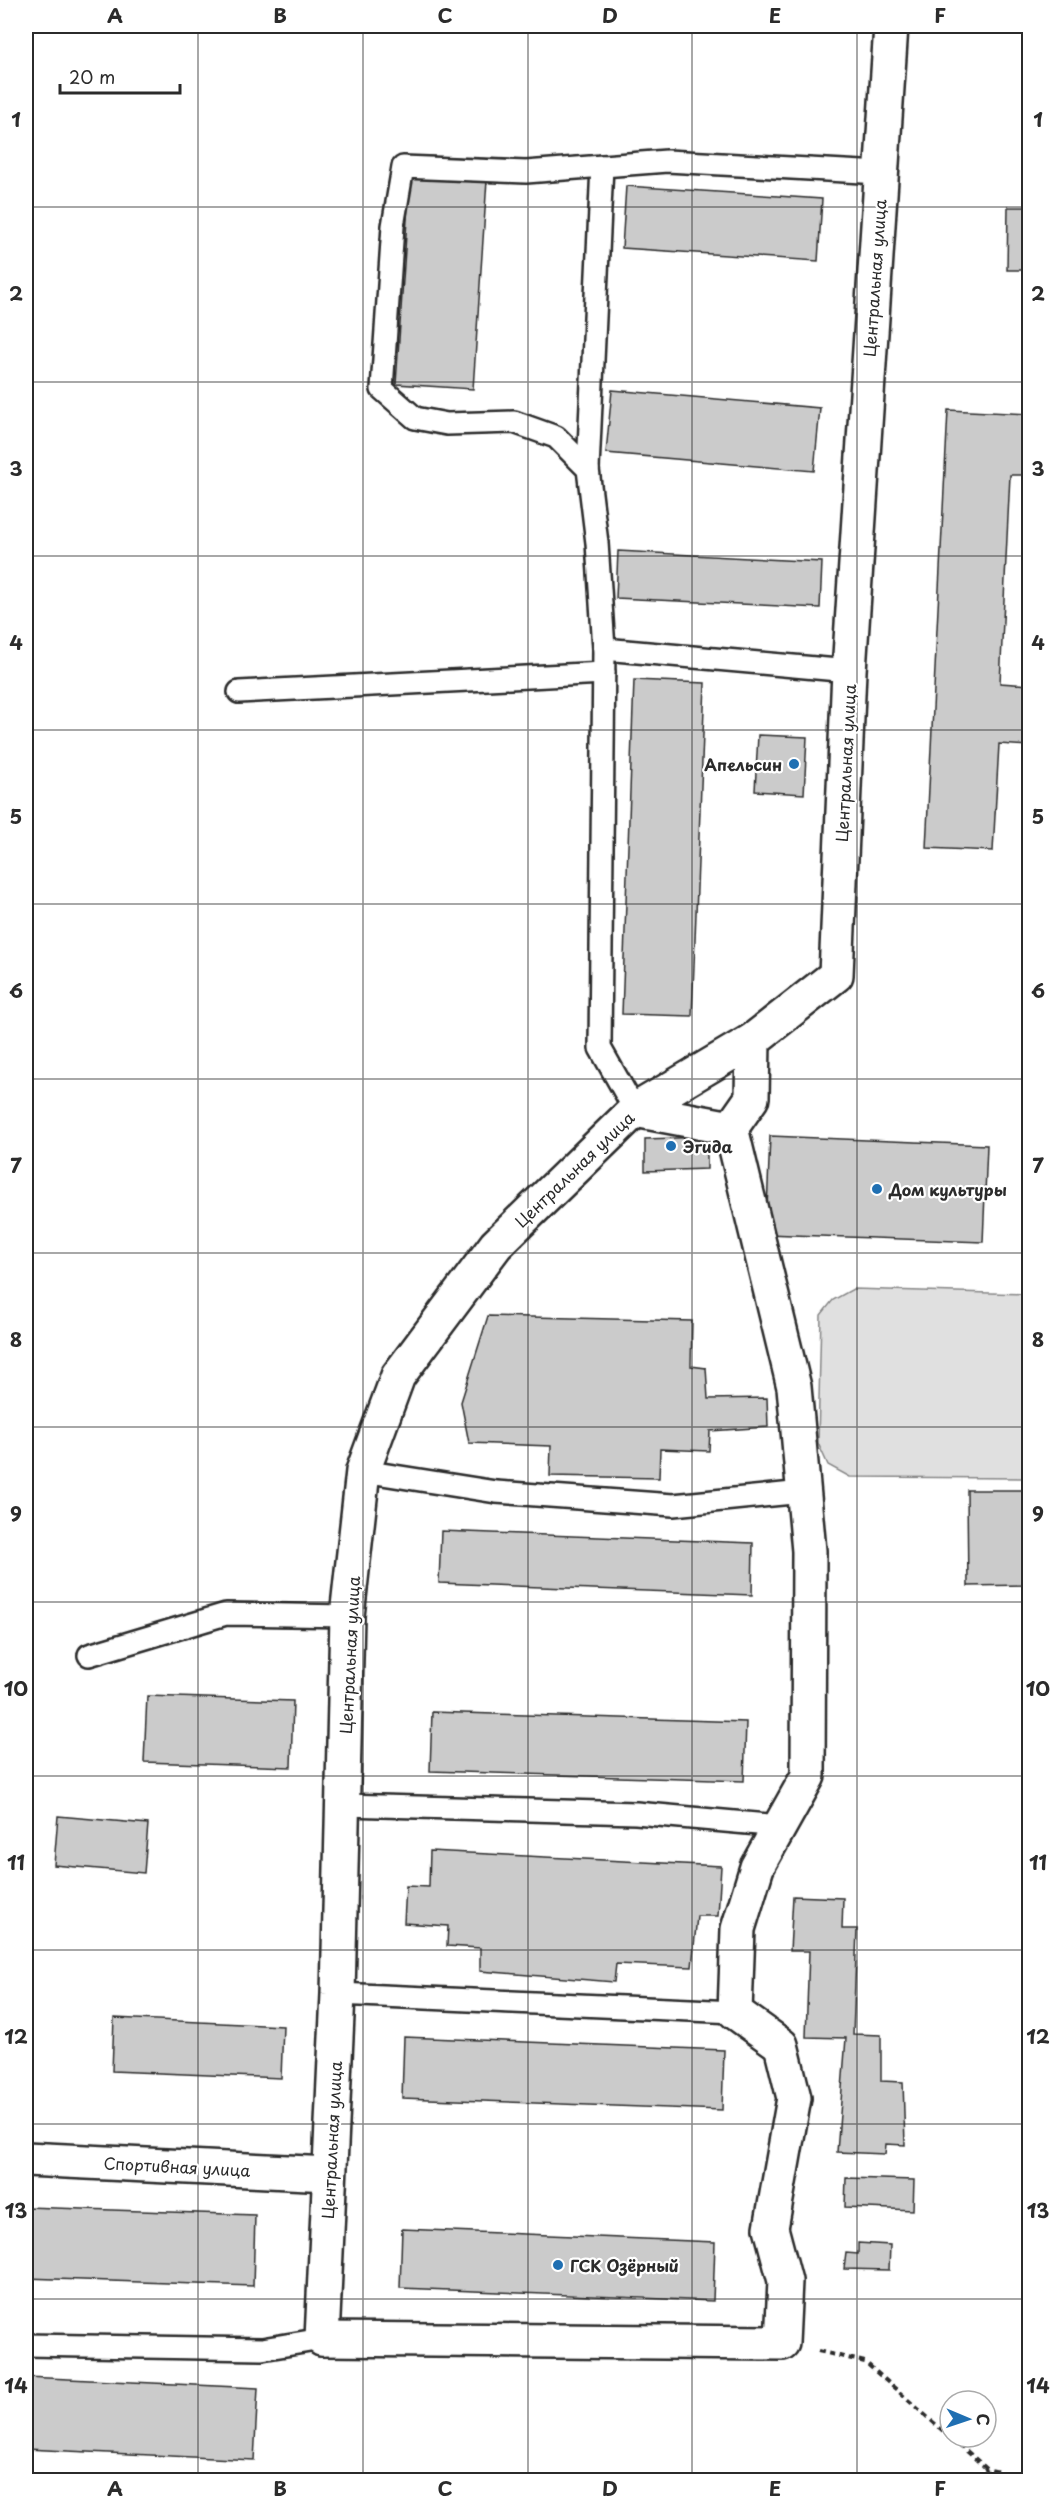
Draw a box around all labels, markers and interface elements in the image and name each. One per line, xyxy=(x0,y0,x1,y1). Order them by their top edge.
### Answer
text: A xyxy=(107,0,123,30)
text: B xyxy=(273,0,287,30)
text: C xyxy=(437,0,453,30)
text: D xyxy=(602,0,618,30)
text: E xyxy=(769,0,781,30)
text: F xyxy=(934,0,946,30)
scale bar xyxy=(60,57,180,95)
text: 20 m xyxy=(69,63,115,90)
text: 1 xyxy=(11,104,21,134)
text: 1 xyxy=(1033,104,1043,134)
street label: Центральная улица xyxy=(857,198,891,358)
text: 2 xyxy=(9,278,23,308)
text: 2 xyxy=(1031,278,1045,308)
text: 3 xyxy=(9,453,23,483)
text: 3 xyxy=(1031,453,1045,483)
text: 4 xyxy=(9,627,23,657)
text: 4 xyxy=(1031,627,1045,657)
street label: Центральная улица xyxy=(829,684,861,842)
place label: Апельсин xyxy=(704,752,782,776)
marker: Апельсин xyxy=(787,757,801,771)
text: 5 xyxy=(10,801,22,831)
text: 5 xyxy=(1032,801,1044,831)
text: 6 xyxy=(9,975,23,1005)
text: 6 xyxy=(1031,975,1045,1005)
street label: Центральная улица xyxy=(509,1106,639,1232)
place label: Эгида xyxy=(683,1134,733,1158)
marker: Эгида xyxy=(664,1139,678,1153)
text: 7 xyxy=(10,1150,22,1180)
text: 7 xyxy=(1032,1150,1044,1180)
place label: Дом культуры xyxy=(888,1177,1007,1201)
marker: Дом культуры xyxy=(870,1182,884,1196)
text: 8 xyxy=(10,1324,22,1354)
text: 8 xyxy=(1032,1324,1044,1354)
text: 9 xyxy=(10,1498,22,1528)
text: 9 xyxy=(1032,1498,1044,1528)
street label: Центральная улица xyxy=(333,1576,365,1734)
text: 10 xyxy=(4,1673,28,1703)
text: 10 xyxy=(1026,1673,1050,1703)
text: 11 xyxy=(7,1847,25,1877)
text: 11 xyxy=(1029,1847,1047,1877)
text: 12 xyxy=(4,2021,28,2051)
text: 12 xyxy=(1026,2021,1050,2051)
street label: Центральная улица xyxy=(315,2061,347,2219)
street label: Спортивная улица xyxy=(103,2150,251,2182)
text: 13 xyxy=(5,2195,27,2225)
text: 13 xyxy=(1027,2195,1049,2225)
place label: ГСК Озёрный xyxy=(570,2253,679,2277)
marker: ГСК Озёрный xyxy=(551,2258,565,2272)
text: 14 xyxy=(4,2370,28,2400)
text: 14 xyxy=(1026,2370,1050,2400)
north arrow xyxy=(938,2389,998,2449)
text: С xyxy=(972,2413,996,2426)
text: A xyxy=(107,2473,123,2503)
text: B xyxy=(273,2473,287,2503)
text: C xyxy=(437,2473,453,2503)
text: D xyxy=(602,2473,618,2503)
text: E xyxy=(769,2473,781,2503)
text: F xyxy=(934,2473,946,2503)

